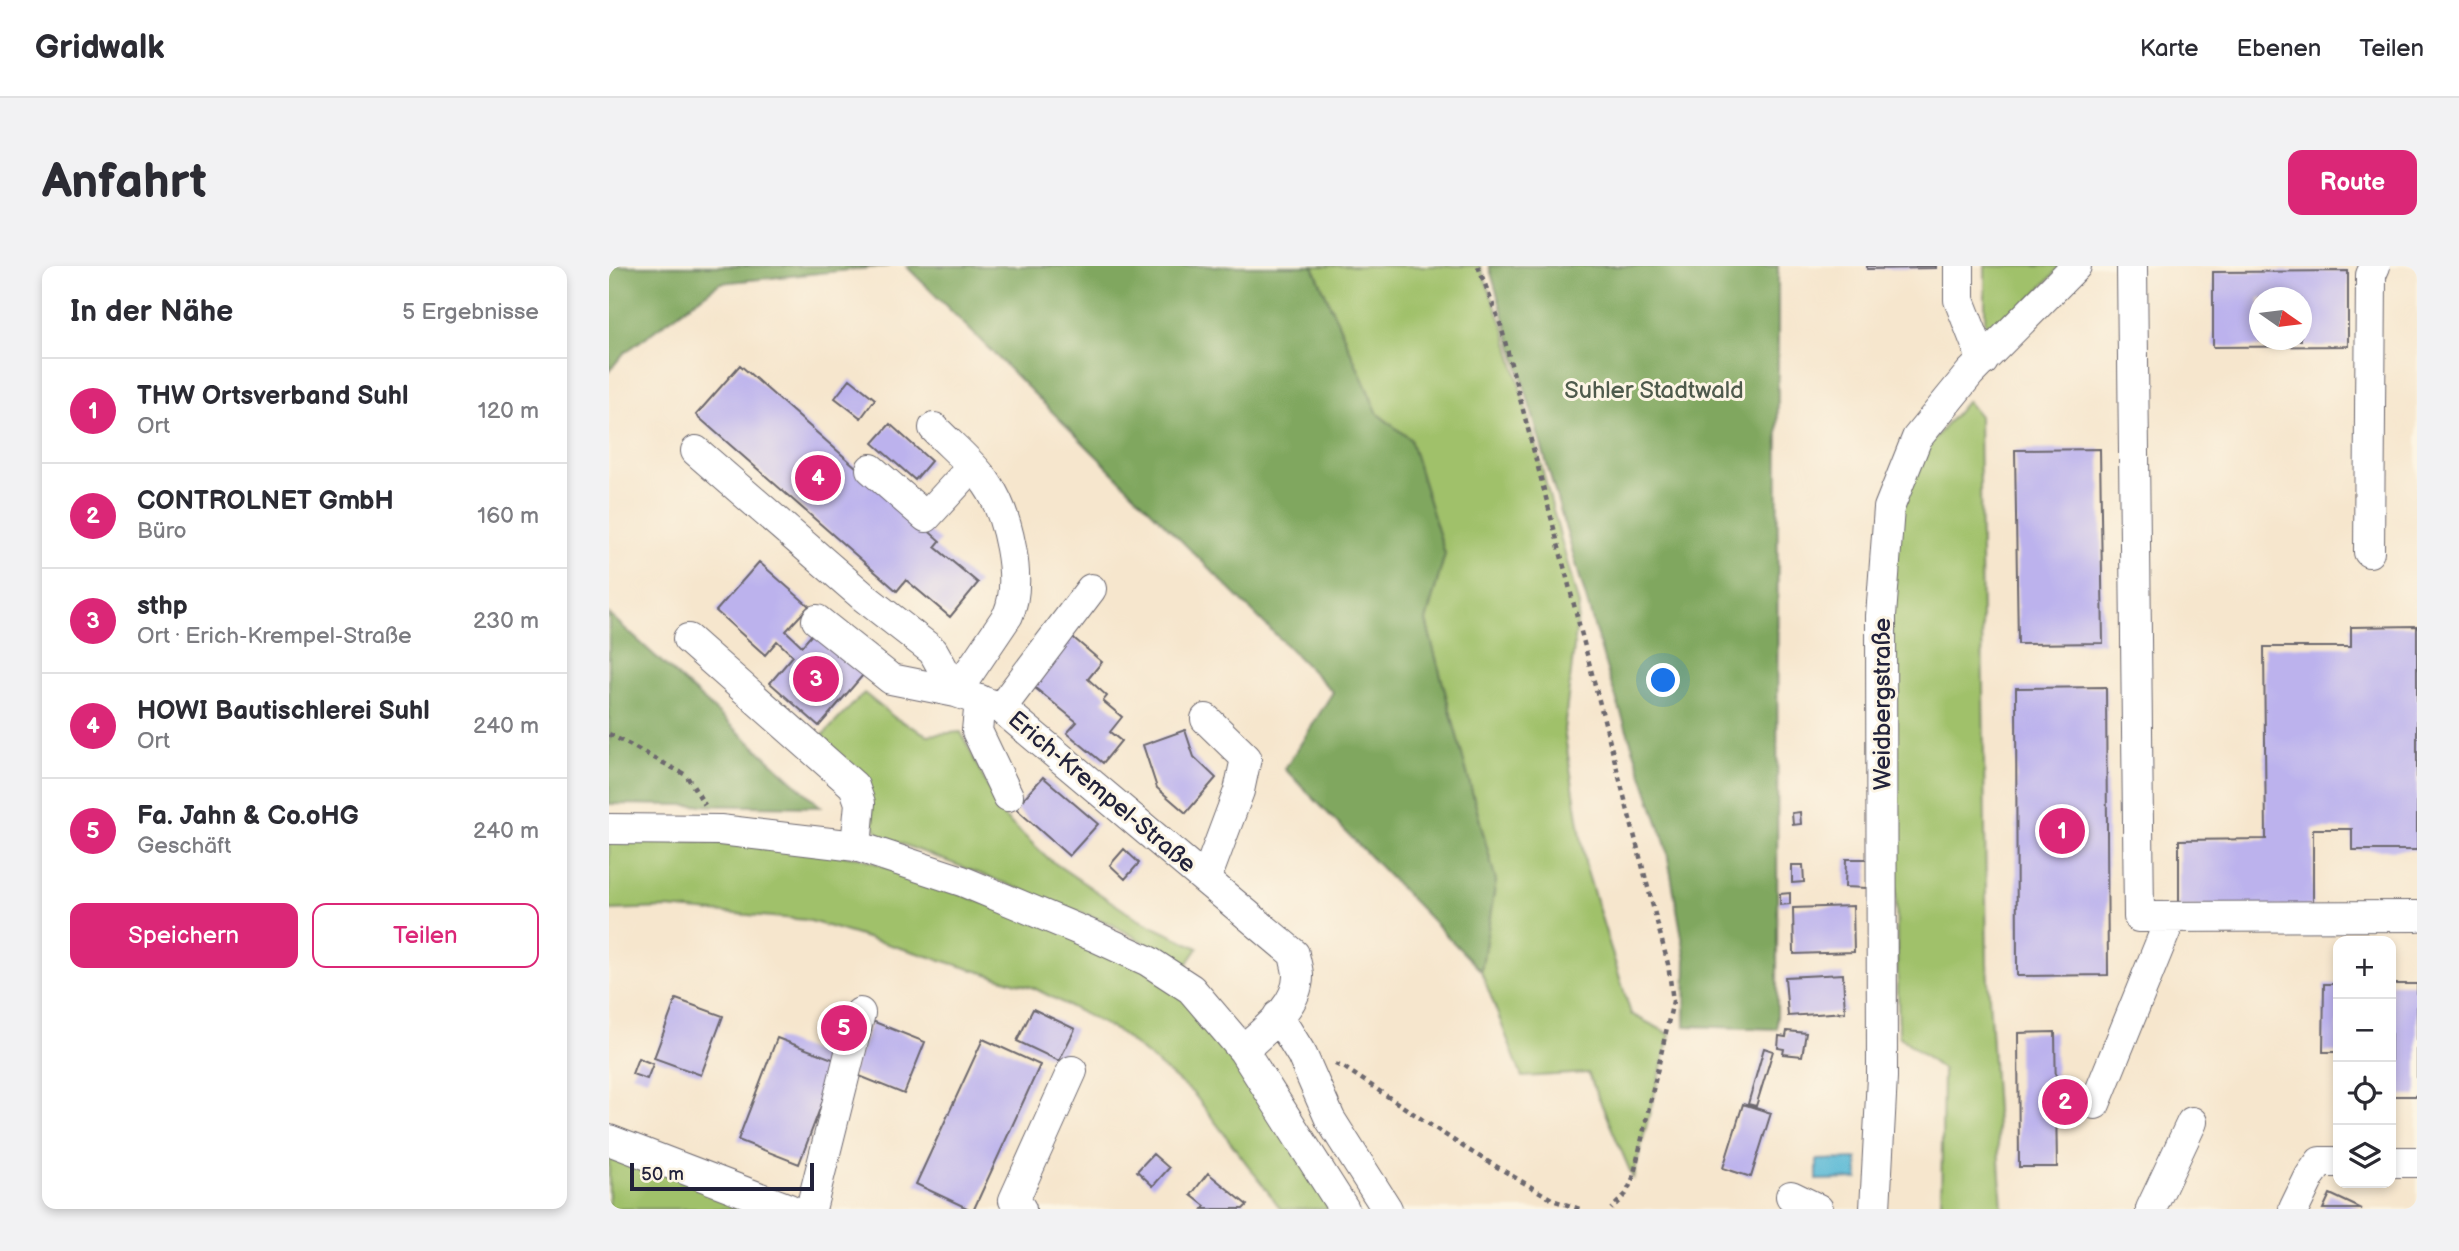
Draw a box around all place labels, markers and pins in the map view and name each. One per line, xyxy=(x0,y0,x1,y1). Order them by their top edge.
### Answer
pin: 4 xyxy=(795,452,841,504)
pin: 3 xyxy=(793,653,839,705)
pin: 1 xyxy=(2039,805,2085,857)
pin: 5 xyxy=(821,1002,867,1054)
pin: 2 xyxy=(2042,1076,2088,1128)

